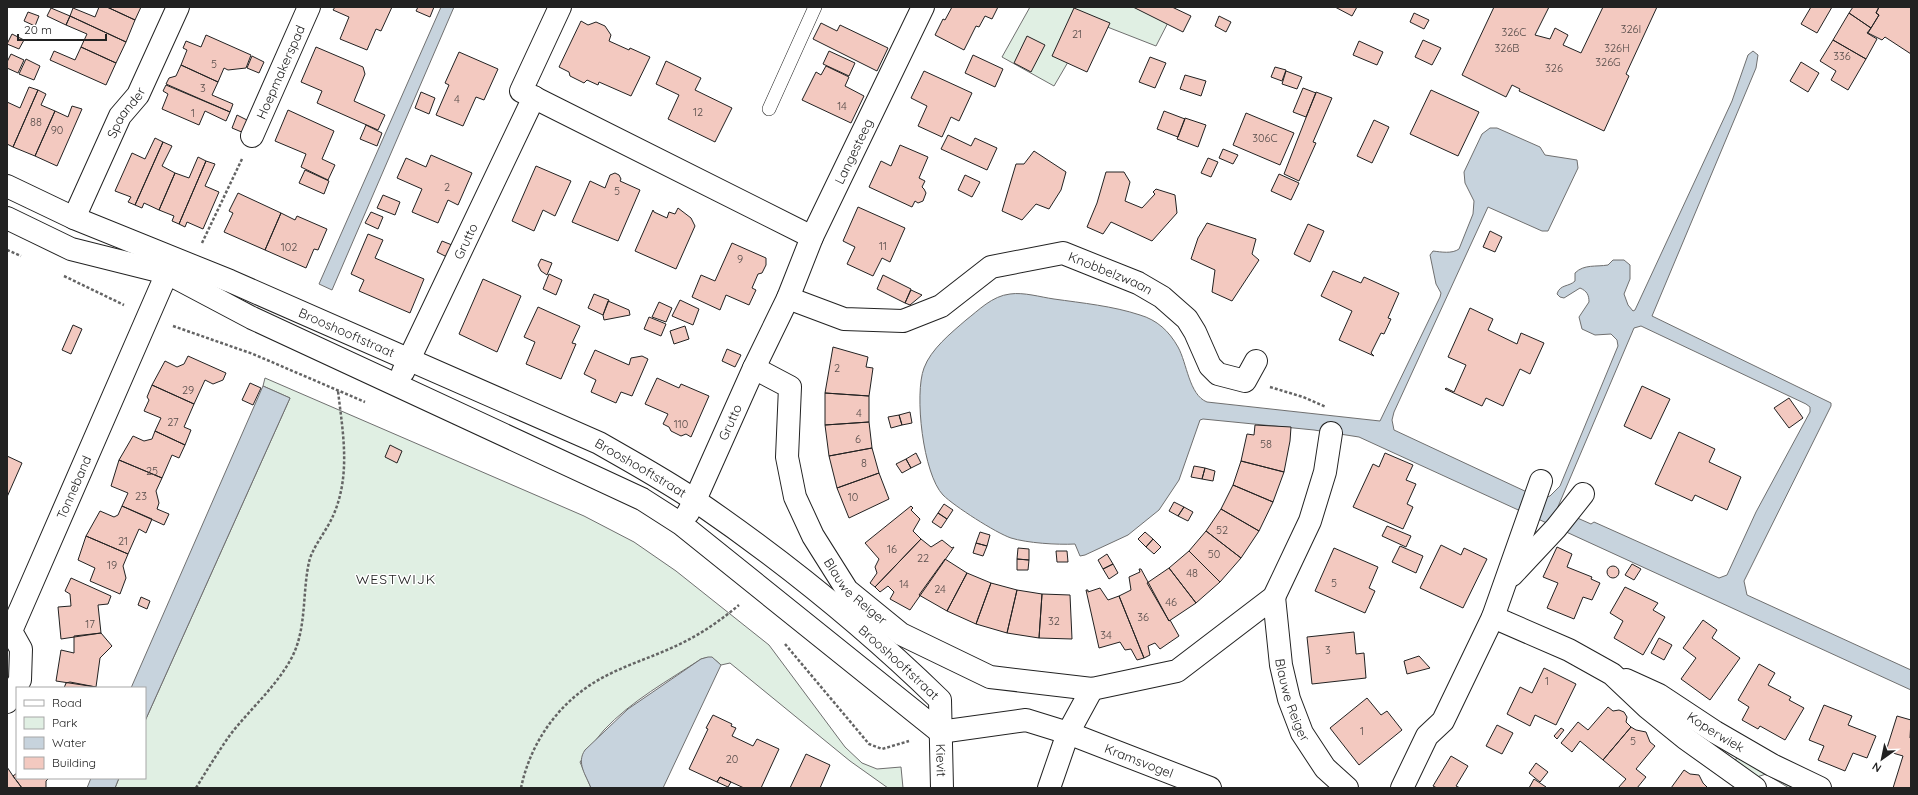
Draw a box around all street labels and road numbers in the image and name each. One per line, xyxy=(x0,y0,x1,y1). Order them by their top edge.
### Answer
street label: Hoepmakerspad xyxy=(253,23,308,121)
street label: Spaander xyxy=(103,85,149,141)
street label: Langesteeg xyxy=(831,116,876,187)
street label: Grutto xyxy=(450,220,481,262)
street label: Knobbelzwaan xyxy=(1066,248,1156,298)
street label: Brooshooftstraat xyxy=(296,304,397,360)
street label: Grutto xyxy=(715,401,745,443)
street label: Brooshooftstraat xyxy=(592,435,690,501)
street label: Tonneband xyxy=(53,453,95,521)
street label: Blauwe Reiger xyxy=(821,555,891,628)
street label: Brooshooftstraat xyxy=(856,622,943,703)
street label: Blauwe Reiger xyxy=(1272,658,1313,744)
street label: Koperwiek xyxy=(1684,708,1747,755)
street label: Kramsvogel xyxy=(1102,740,1176,781)
street label: Kievit xyxy=(933,744,950,777)

